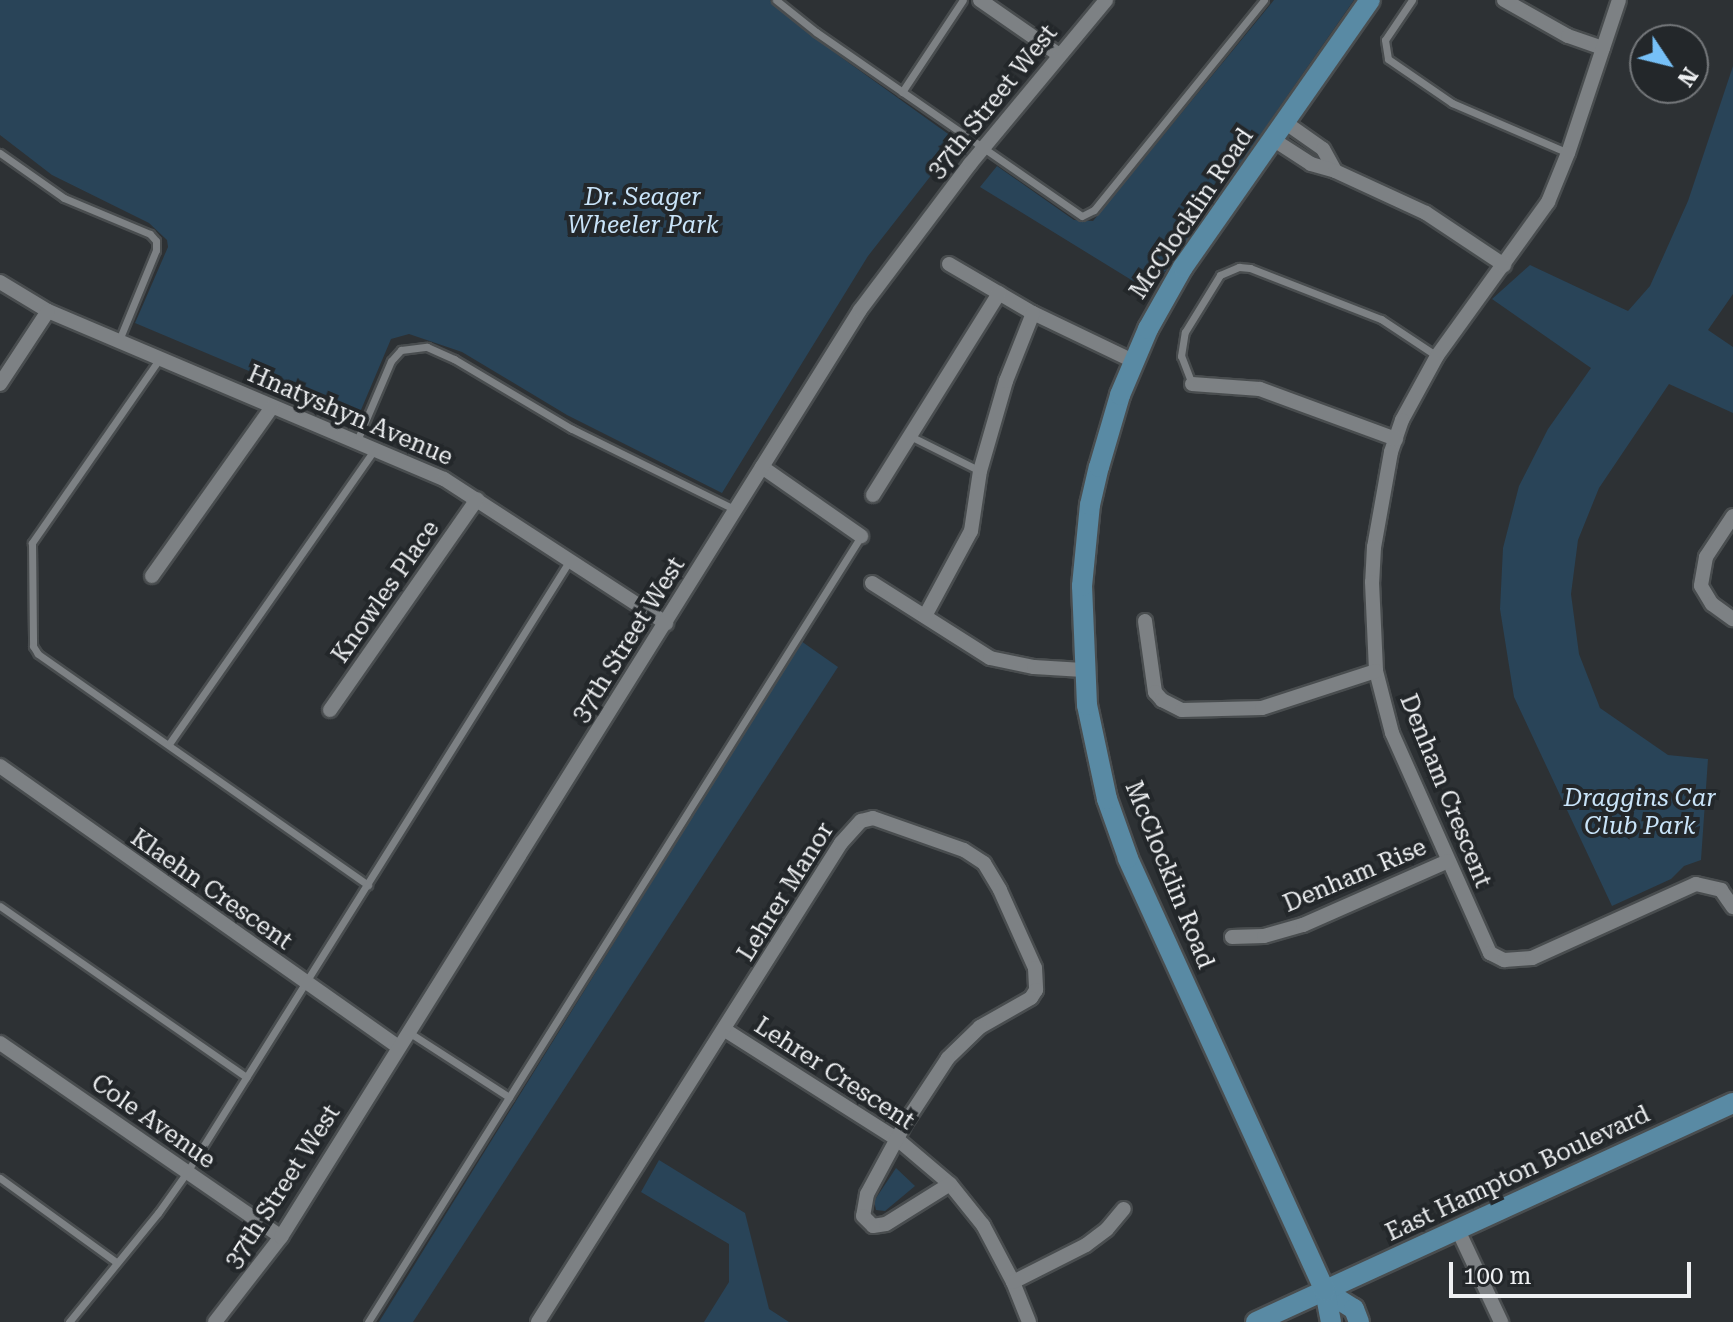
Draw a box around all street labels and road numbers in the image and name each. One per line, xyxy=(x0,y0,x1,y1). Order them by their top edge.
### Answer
street label: 37th Street West xyxy=(922,19,1064,185)
street label: McClocklin Road xyxy=(1124,123,1260,305)
street label: Hnatyshyn Avenue xyxy=(243,360,457,472)
street label: Knowles Place xyxy=(326,515,446,669)
street label: 37th Street West xyxy=(567,552,691,728)
street label: Denham Crescent xyxy=(1393,690,1497,892)
street label: McClocklin Road xyxy=(1118,777,1220,973)
street label: Lehrer Manor xyxy=(732,817,840,967)
street label: Klaehn Crescent xyxy=(125,824,297,956)
street label: Denham Rise xyxy=(1279,833,1431,919)
street label: Lehrer Crescent xyxy=(749,1012,919,1136)
street label: Cole Avenue xyxy=(85,1069,221,1175)
street label: 37th Street West xyxy=(219,1100,347,1274)
street label: East Hampton Boulevard xyxy=(1381,1100,1655,1248)

